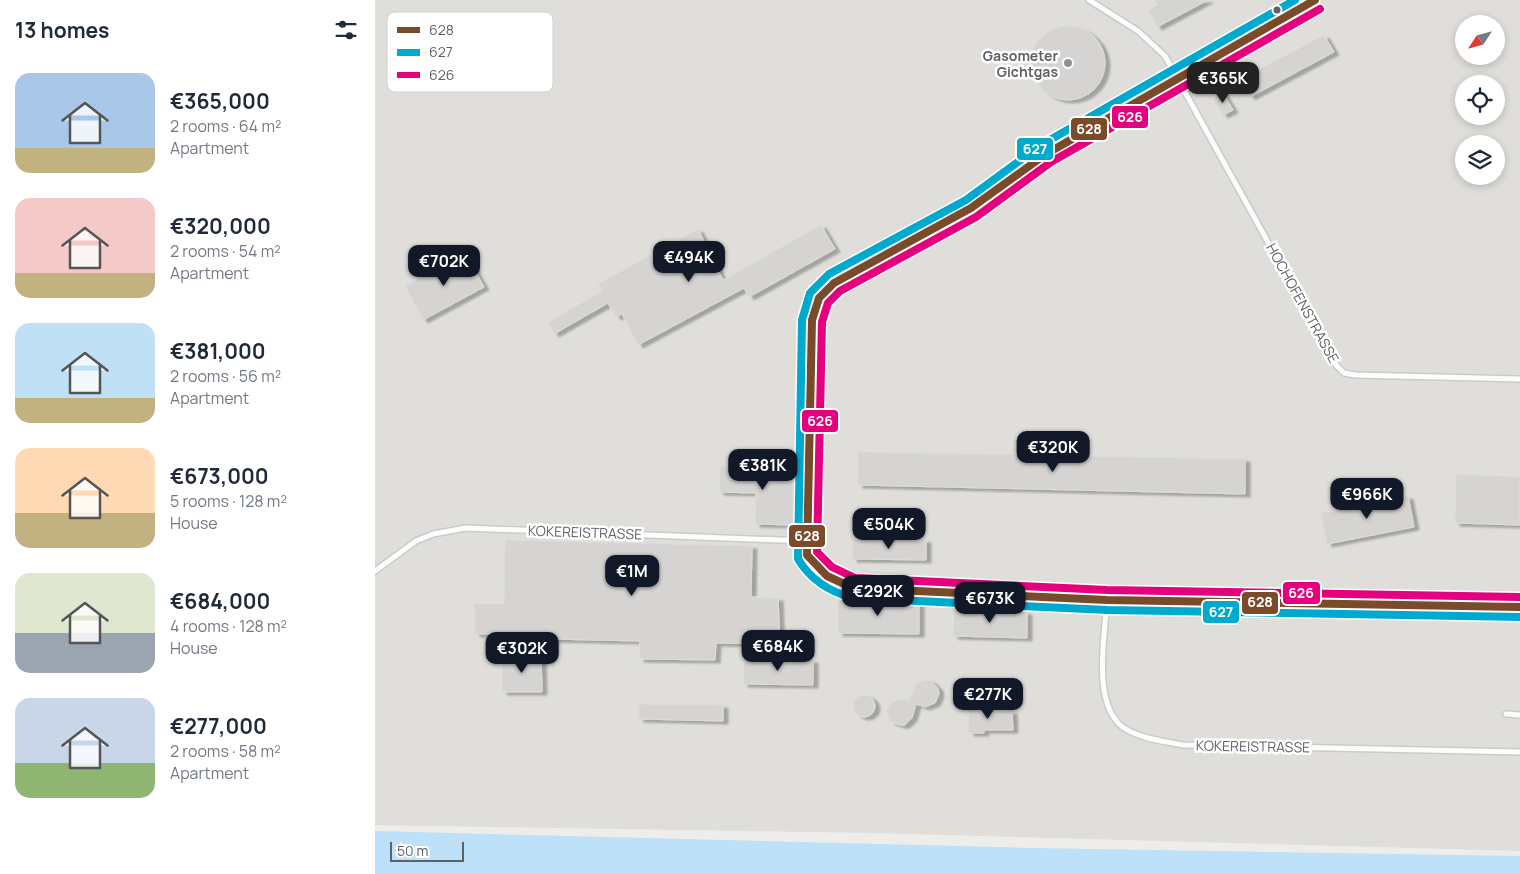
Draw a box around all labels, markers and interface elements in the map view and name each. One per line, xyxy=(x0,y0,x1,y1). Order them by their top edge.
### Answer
unlabelled marker xyxy=(1272,5,1282,15)
legend xyxy=(387,12,553,92)
north arrow xyxy=(1455,15,1505,65)
map controls xyxy=(1455,15,1505,185)
text: 13 homes xyxy=(15,16,109,44)
icon: filters xyxy=(332,16,360,44)
text: 628 xyxy=(429,20,454,39)
text: 627 xyxy=(429,42,453,61)
place label: Gasometer Gichtgas xyxy=(983,46,1058,81)
marker: Gasometer Gichtgas xyxy=(1062,57,1074,69)
pin: €365K xyxy=(1188,62,1258,104)
text: 626 xyxy=(429,65,454,84)
text: €365K xyxy=(1198,67,1248,89)
button: locate xyxy=(1455,75,1505,125)
text: €365,000 xyxy=(170,87,270,115)
icon: home xyxy=(55,93,115,153)
line badge: 626 xyxy=(1111,105,1149,129)
text: 626 xyxy=(1117,107,1143,126)
text: 2 rooms · 64 m² xyxy=(170,115,281,137)
line badge: 628 xyxy=(1070,117,1108,141)
text: 628 xyxy=(1076,119,1102,138)
button: layers xyxy=(1455,135,1505,185)
text: Apartment xyxy=(170,137,249,159)
line badge: 627 xyxy=(1016,137,1054,161)
text: 627 xyxy=(1023,139,1047,158)
text: €320,000 xyxy=(170,212,271,240)
icon: home xyxy=(55,218,115,278)
text: 2 rooms · 54 m² xyxy=(170,240,281,262)
pin: €494K xyxy=(654,240,724,283)
street label: HOCHOFENSTRASSE xyxy=(1262,240,1344,366)
pin: €702K xyxy=(409,244,479,287)
text: €494K xyxy=(664,246,714,268)
text: €702K xyxy=(419,250,469,272)
text: Apartment xyxy=(170,262,249,284)
text: €381,000 xyxy=(170,337,266,365)
icon: home xyxy=(55,343,115,403)
text: 2 rooms · 56 m² xyxy=(170,365,281,387)
text: Apartment xyxy=(170,387,249,409)
line badge: 626 xyxy=(801,409,839,433)
text: 626 xyxy=(807,411,833,430)
pin: €320K xyxy=(1018,430,1088,473)
text: €320K xyxy=(1028,436,1078,458)
pin: €381K xyxy=(728,448,798,491)
text: €381K xyxy=(739,454,787,476)
text: €673,000 xyxy=(170,462,269,490)
icon: home xyxy=(55,468,115,528)
pin: €966K xyxy=(1332,478,1402,520)
text: €966K xyxy=(1341,483,1393,505)
text: 5 rooms · 128 m² xyxy=(170,490,287,512)
pin: €504K xyxy=(854,508,924,550)
text: House xyxy=(170,512,218,534)
text: €504K xyxy=(864,513,914,535)
street label: KOKEREISTRASSE xyxy=(528,521,642,543)
line badge: 628 xyxy=(788,524,826,548)
text: 628 xyxy=(794,526,820,545)
pin: €1M xyxy=(608,554,656,597)
text: €1M xyxy=(616,560,648,582)
pin: €292K xyxy=(843,574,913,617)
text: €292K xyxy=(853,580,903,602)
line badge: 626 xyxy=(1282,581,1321,605)
pin: €673K xyxy=(955,582,1025,624)
text: 626 xyxy=(1288,583,1314,602)
text: €684,000 xyxy=(170,587,270,615)
text: €673K xyxy=(965,587,1015,609)
line badge: 628 xyxy=(1241,591,1279,615)
text: 628 xyxy=(1247,592,1273,611)
icon: home xyxy=(55,593,115,653)
line badge: 627 xyxy=(1202,600,1240,624)
text: 627 xyxy=(1209,602,1233,621)
text: 4 rooms · 128 m² xyxy=(170,615,287,637)
pin: €684K xyxy=(743,630,813,672)
pin: €302K xyxy=(487,632,557,674)
text: €684K xyxy=(753,635,803,657)
text: House xyxy=(170,637,218,659)
text: €302K xyxy=(497,637,547,659)
pin: €277K xyxy=(953,678,1023,720)
text: €277K xyxy=(964,683,1012,705)
text: €277,000 xyxy=(170,712,267,740)
icon: home xyxy=(55,718,115,778)
street label: KOKEREISTRASSE xyxy=(1196,736,1310,756)
text: 2 rooms · 58 m² xyxy=(170,740,281,762)
text: Apartment xyxy=(170,762,249,784)
scale bar xyxy=(390,839,464,862)
text: 50 m xyxy=(397,841,428,860)

